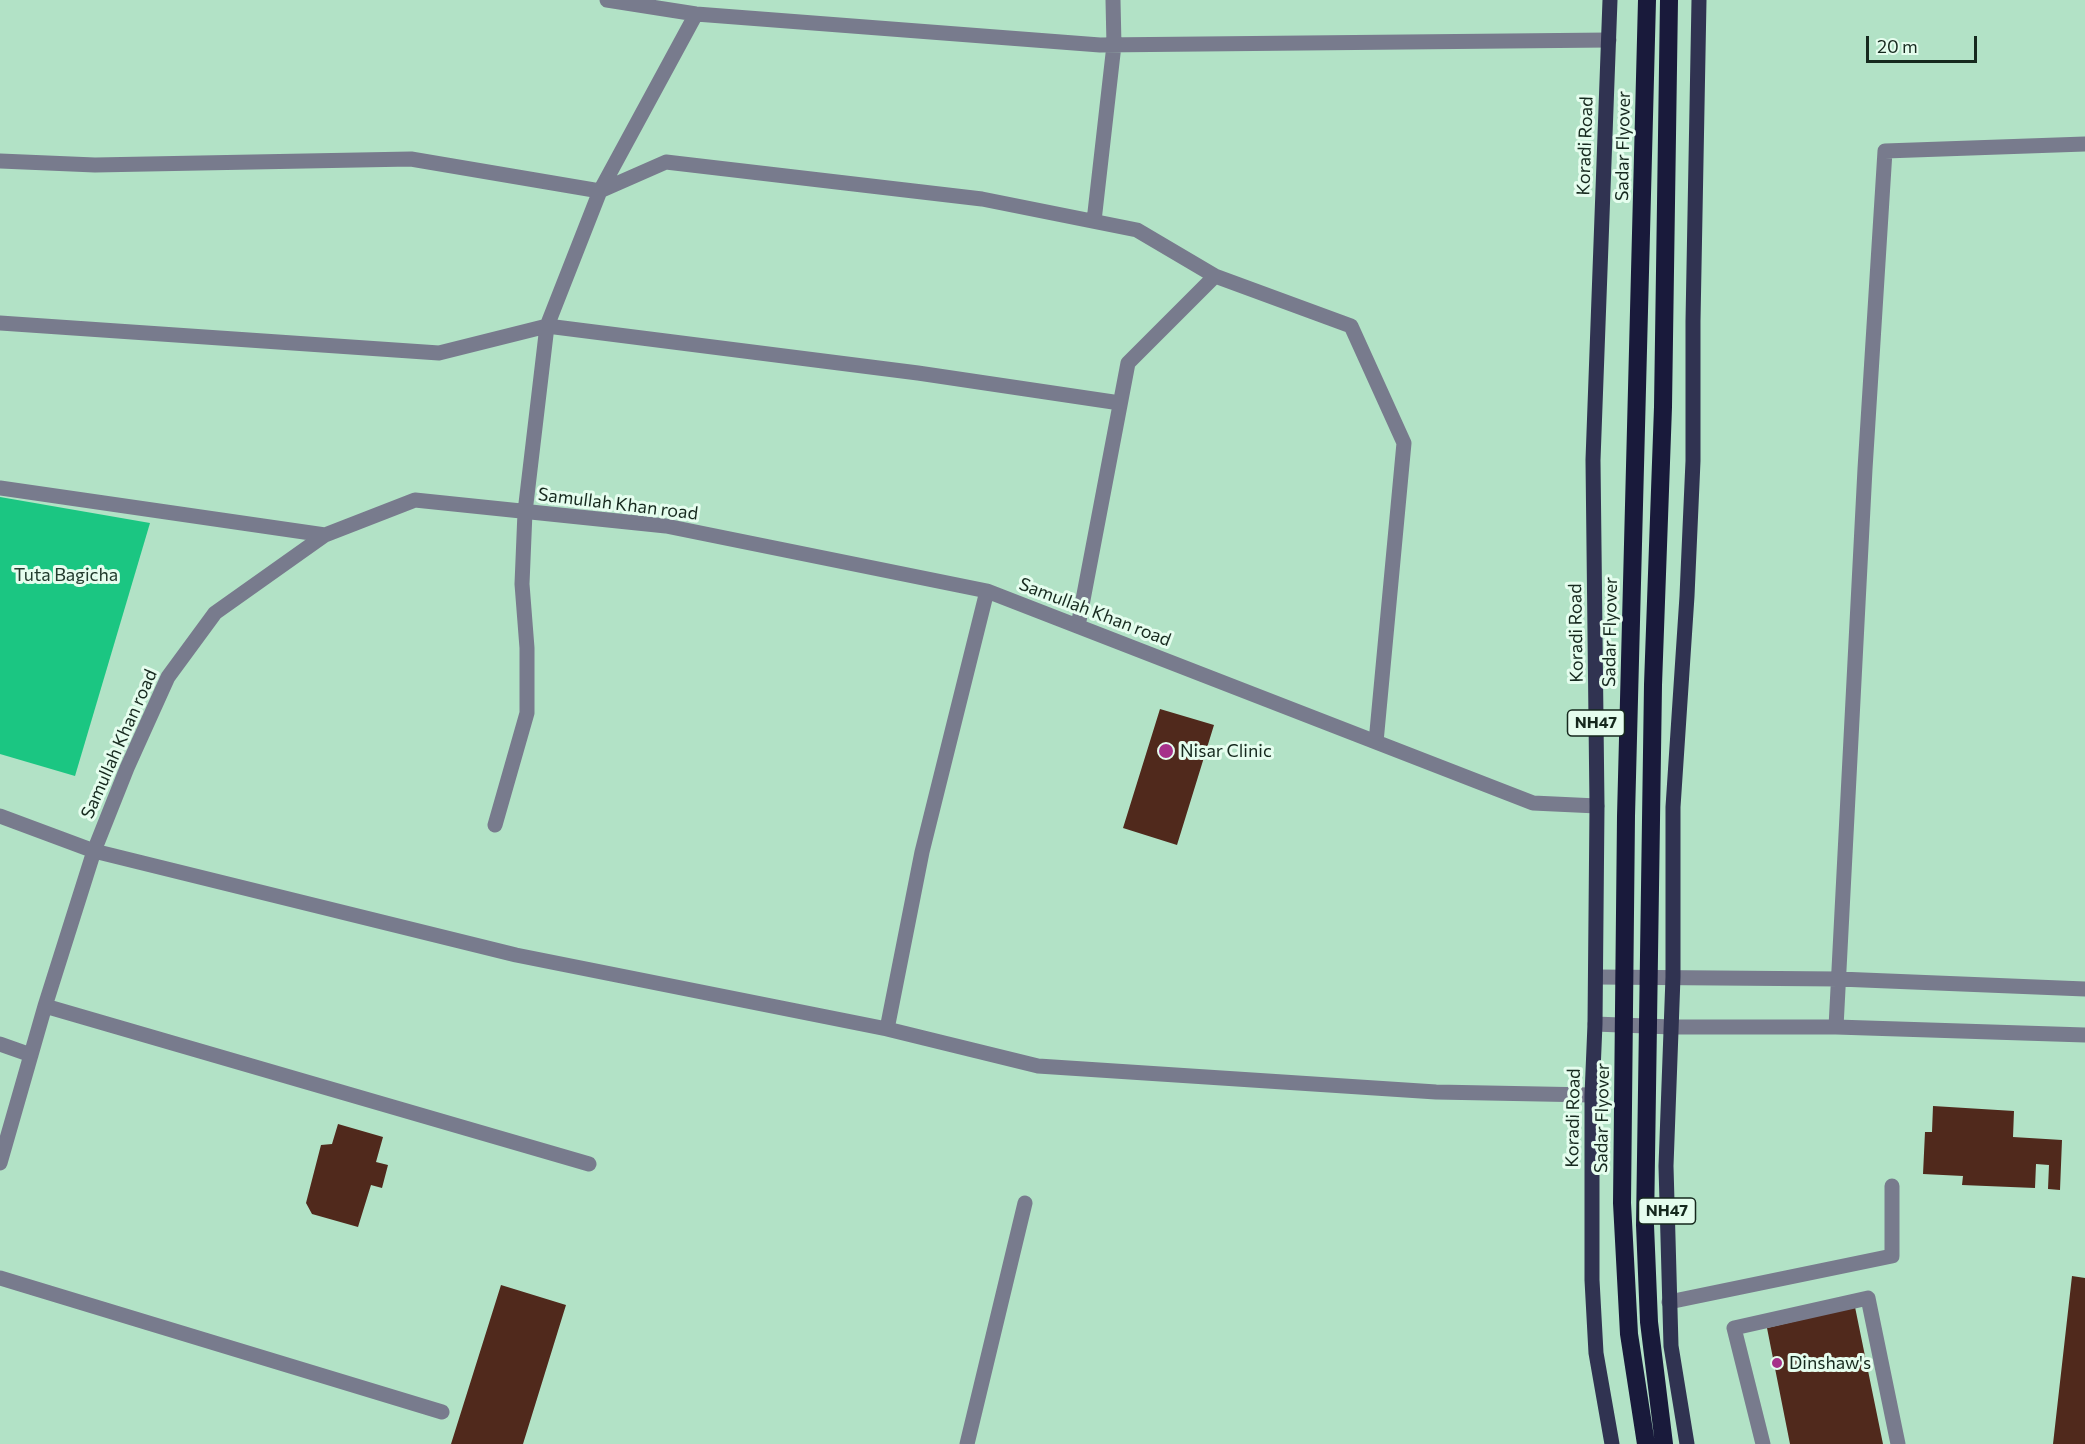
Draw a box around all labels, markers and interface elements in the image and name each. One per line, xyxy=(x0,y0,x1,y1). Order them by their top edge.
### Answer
scale bar xyxy=(1869,24,1980,62)
text: 20 m xyxy=(1877,35,1918,57)
street label: Sadar Flyover xyxy=(1611,91,1635,201)
street label: Koradi Road xyxy=(1572,96,1598,196)
street label: Samullah Khan road xyxy=(537,483,699,525)
park label: Tuta Bagicha xyxy=(14,564,118,586)
street label: Samullah Khan road xyxy=(1016,573,1174,651)
street label: Sadar Flyover xyxy=(1598,577,1622,687)
street label: Koradi Road xyxy=(1564,583,1588,683)
street label: Samullah Khan road xyxy=(76,666,162,822)
road number: NH47 xyxy=(1568,710,1624,736)
place label: Nisar Clinic xyxy=(1180,740,1272,762)
marker: Nisar Clinic xyxy=(1157,742,1175,760)
street label: Sadar Flyover xyxy=(1590,1063,1614,1173)
street label: Koradi Road xyxy=(1561,1068,1585,1168)
road number: NH47 xyxy=(1638,1198,1696,1224)
place label: Dinshaw's xyxy=(1789,1352,1871,1374)
marker: Dinshaw's xyxy=(1770,1356,1784,1370)

